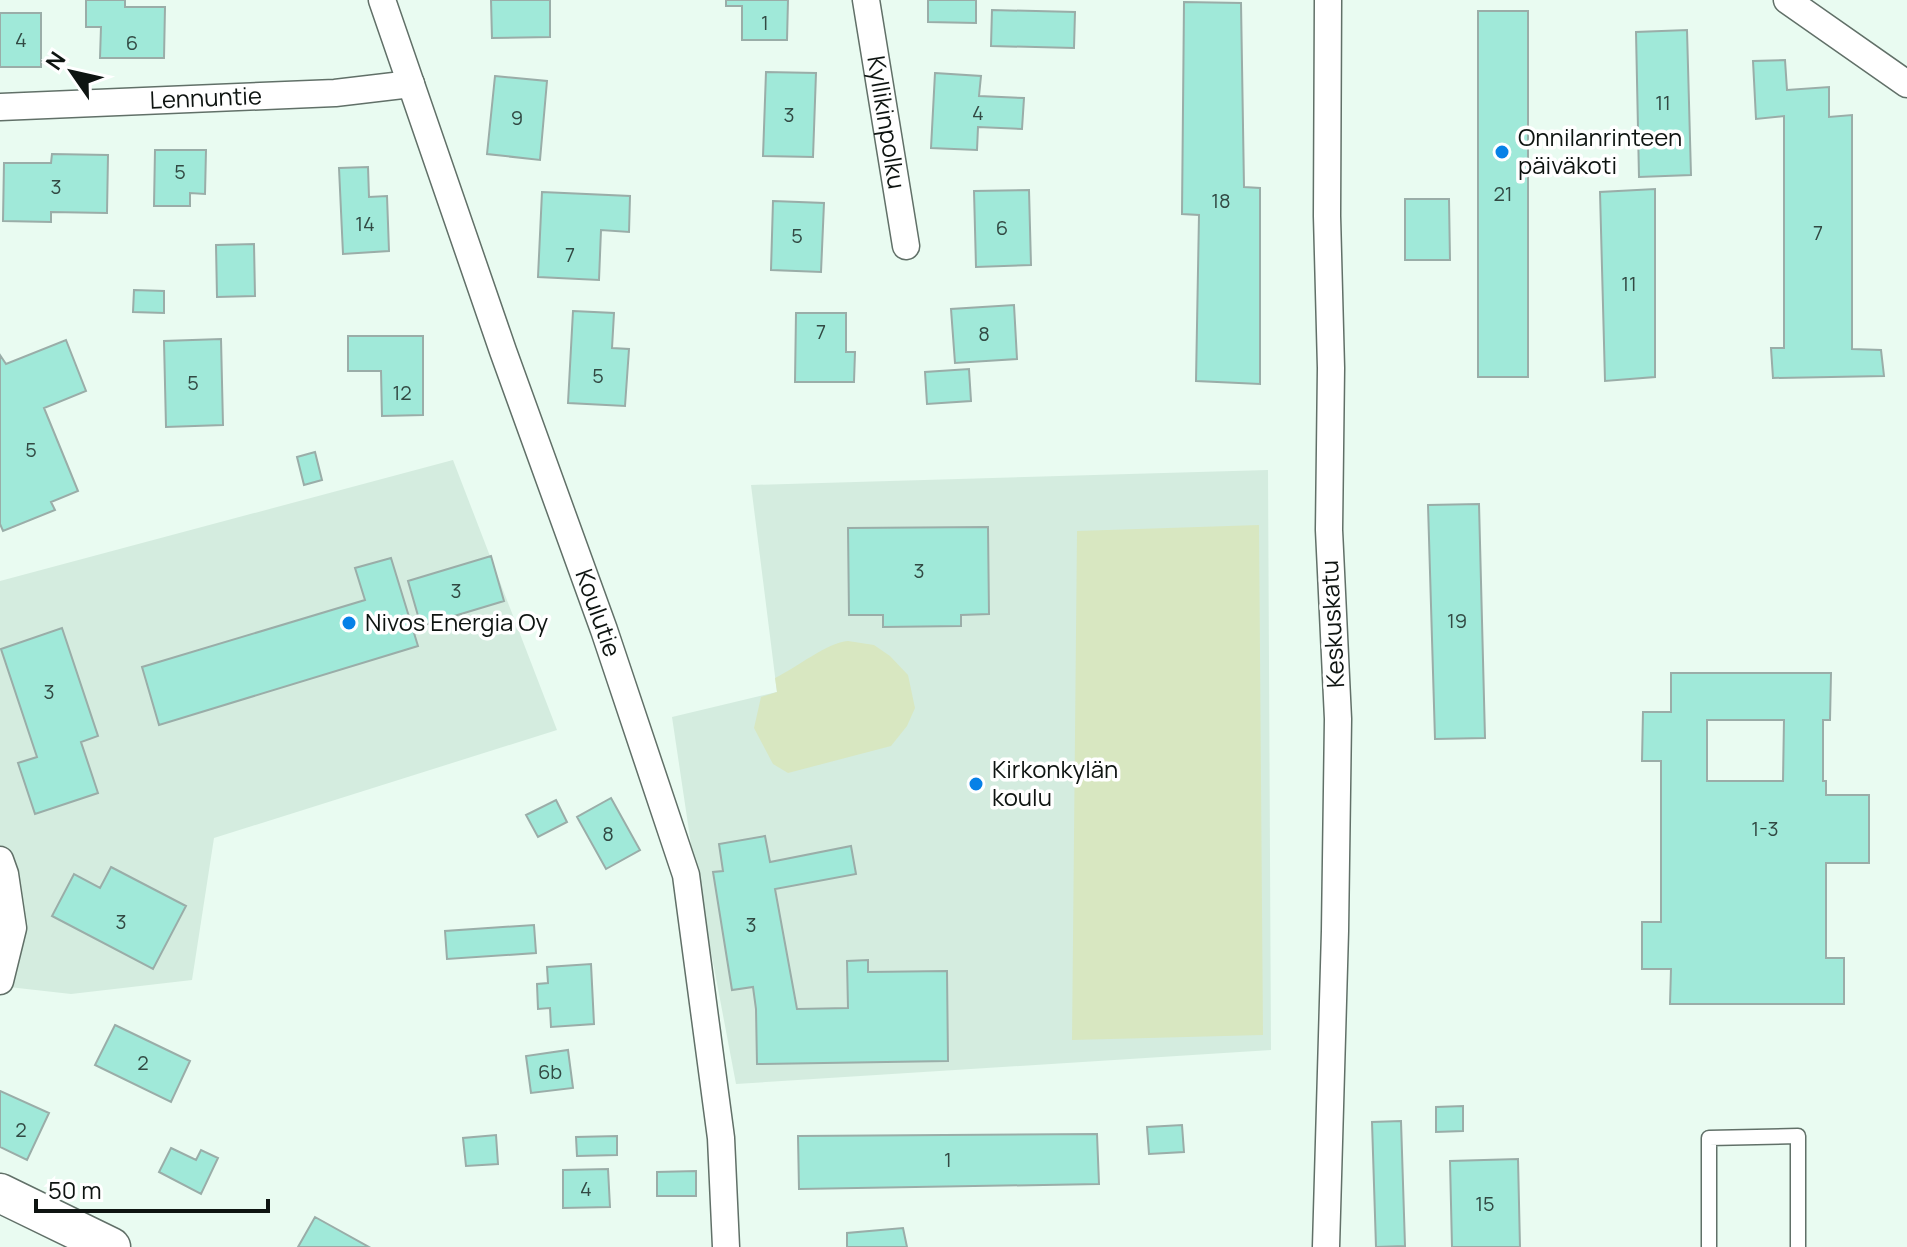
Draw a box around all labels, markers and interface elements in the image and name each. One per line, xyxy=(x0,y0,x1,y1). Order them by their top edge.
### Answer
house number: 1 xyxy=(761,9,769,36)
house number: 4 xyxy=(15,26,27,53)
house number: 6 xyxy=(126,29,138,56)
north arrow xyxy=(32,32,112,112)
text: N xyxy=(39,46,72,76)
street label: Kyllikinpolku xyxy=(860,53,914,191)
street label: Lennuntie xyxy=(149,78,263,116)
house number: 11 xyxy=(1655,89,1671,116)
house number: 4 xyxy=(972,99,984,126)
house number: 3 xyxy=(783,101,795,128)
house number: 9 xyxy=(511,104,523,131)
place label: Onnilanrinteen päiväkoti xyxy=(1518,120,1682,181)
marker: Onnilanrinteen päiväkoti xyxy=(1493,143,1511,161)
house number: 5 xyxy=(174,158,186,185)
house number: 3 xyxy=(50,173,62,200)
house number: 21 xyxy=(1493,180,1513,207)
house number: 18 xyxy=(1211,187,1231,214)
house number: 14 xyxy=(355,210,375,237)
house number: 6 xyxy=(996,214,1008,241)
house number: 7 xyxy=(1813,219,1823,246)
house number: 5 xyxy=(791,222,803,249)
house number: 7 xyxy=(565,241,575,268)
house number: 11 xyxy=(1621,270,1637,297)
house number: 7 xyxy=(816,318,826,345)
house number: 8 xyxy=(978,320,990,347)
house number: 5 xyxy=(592,362,604,389)
house number: 5 xyxy=(187,369,199,396)
house number: 12 xyxy=(392,379,412,406)
house number: 5 xyxy=(25,436,37,463)
house number: 3 xyxy=(913,557,925,584)
street label: Keskuskatu xyxy=(1312,559,1351,689)
street label: Koulutie xyxy=(568,564,630,661)
house number: 3 xyxy=(450,577,462,604)
place label: Nivos Energia Oy xyxy=(365,605,549,638)
house number: 19 xyxy=(1447,607,1467,634)
marker: Nivos Energia Oy xyxy=(340,614,358,632)
house number: 3 xyxy=(43,678,55,705)
place label: Kirkonkylän koulu xyxy=(992,752,1118,813)
marker: Kirkonkylän koulu xyxy=(967,775,985,793)
house number: 1-3 xyxy=(1751,815,1779,842)
house number: 8 xyxy=(602,820,614,847)
house number: 3 xyxy=(115,908,127,935)
house number: 3 xyxy=(745,911,757,938)
house number: 2 xyxy=(137,1049,149,1076)
house number: 6b xyxy=(538,1058,562,1085)
house number: 2 xyxy=(15,1116,27,1143)
house number: 1 xyxy=(944,1146,952,1173)
scale bar xyxy=(36,1163,268,1213)
text: 50 m xyxy=(48,1173,102,1206)
house number: 4 xyxy=(580,1175,592,1202)
house number: 15 xyxy=(1475,1190,1495,1217)

